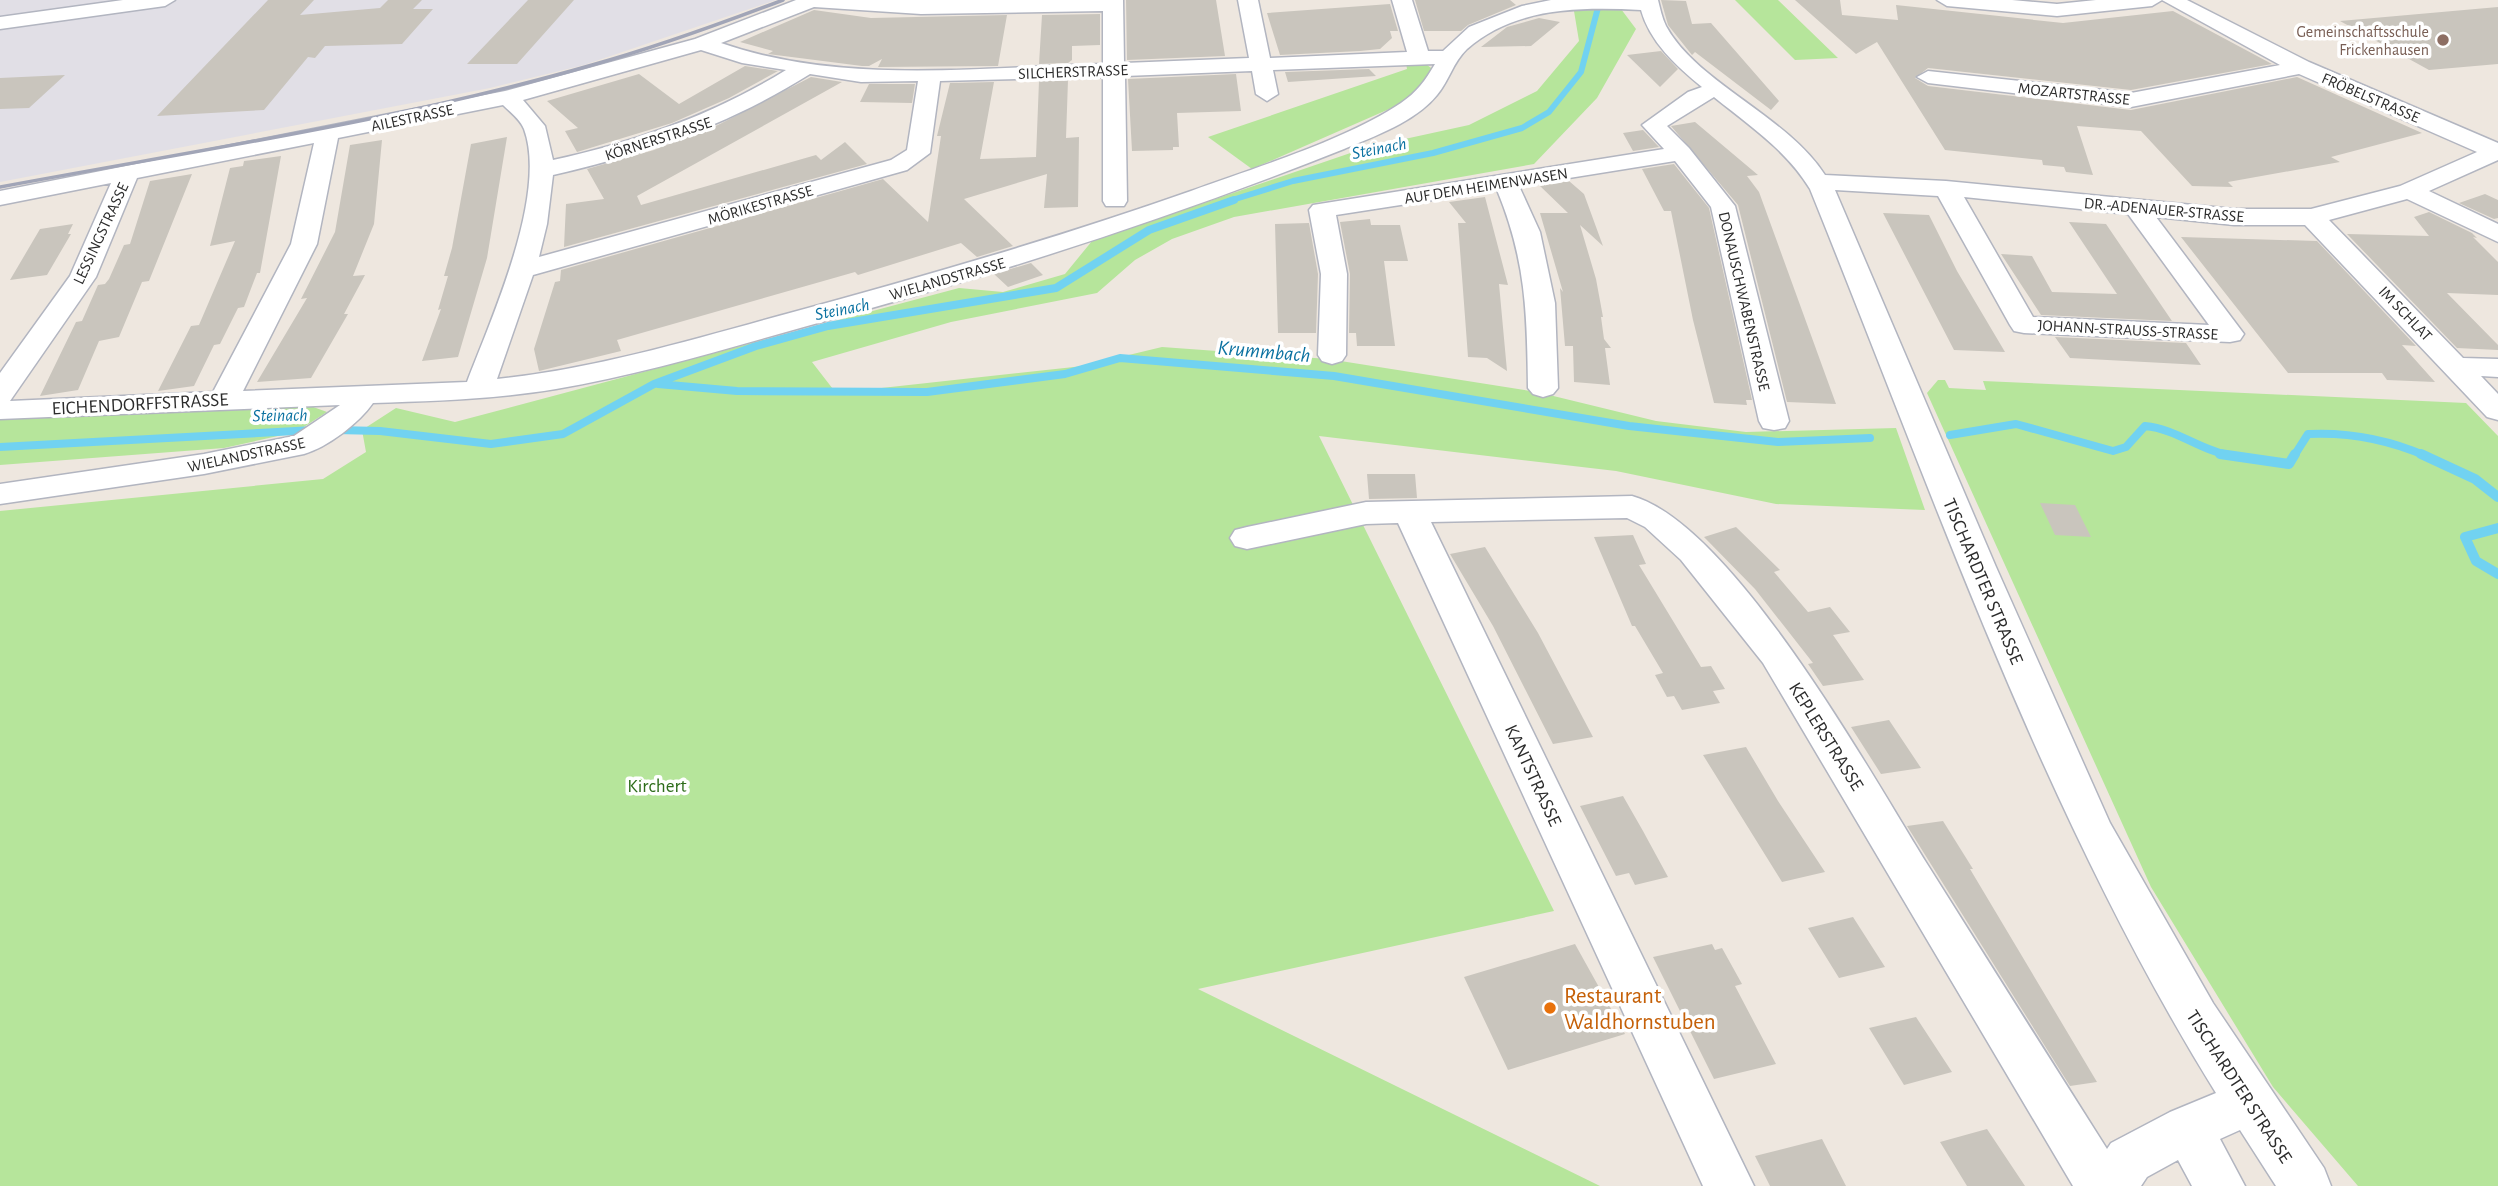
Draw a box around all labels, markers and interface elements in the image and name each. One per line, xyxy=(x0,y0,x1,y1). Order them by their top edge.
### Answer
place label: Gemeinschaftsschule Frickenhausen xyxy=(2297,24,2429,58)
marker: Gemeinschaftsschule Frickenhausen xyxy=(2435,32,2451,48)
street label: SILCHERSTRASSE xyxy=(1018,62,1129,82)
street label: FRÖBELSTRASSE xyxy=(2319,68,2423,126)
street label: MOZARTSTRASSE xyxy=(2017,80,2131,108)
street label: AILESTRASSE xyxy=(369,101,455,135)
street label: KÖRNERSTRASSE xyxy=(602,112,714,164)
water label: Steinach xyxy=(1350,135,1408,163)
street label: AUF DEM HEIMENWASEN xyxy=(1403,165,1569,207)
street label: LESSINGSTRASSE xyxy=(70,180,132,287)
street label: MÖRIKESTRASSE xyxy=(705,180,815,228)
street label: DR.-ADENAUER-STRASSE xyxy=(2083,195,2245,225)
street label: DONAUSCHWABENSTRASSE xyxy=(1716,210,1773,393)
street label: WIELANDSTRASSE xyxy=(888,255,1007,303)
street label: IM SCHLAT xyxy=(2375,283,2435,344)
water label: Steinach xyxy=(813,296,871,324)
street label: JOHANN-STRAUSS-STRASSE xyxy=(2037,317,2219,343)
water label: Krummbach xyxy=(1217,337,1311,366)
street label: EICHENDORFFSTRASSE xyxy=(51,390,229,419)
water label: Steinach xyxy=(252,407,308,425)
street label: WIELANDSTRASSE xyxy=(186,435,307,475)
street label: TISCHARDTER STRASSE xyxy=(1939,496,2026,667)
street label: KEPLERSTRASSE xyxy=(1785,679,1867,794)
street label: KANTSTRASSE xyxy=(1501,722,1564,829)
park label: Kirchert xyxy=(627,777,687,796)
place label: Restaurant Waldhornstuben xyxy=(1564,985,1716,1034)
marker: Restaurant Waldhornstuben xyxy=(1542,1000,1558,1016)
street label: TISCHARDTER STRASSE xyxy=(2182,1007,2295,1167)

